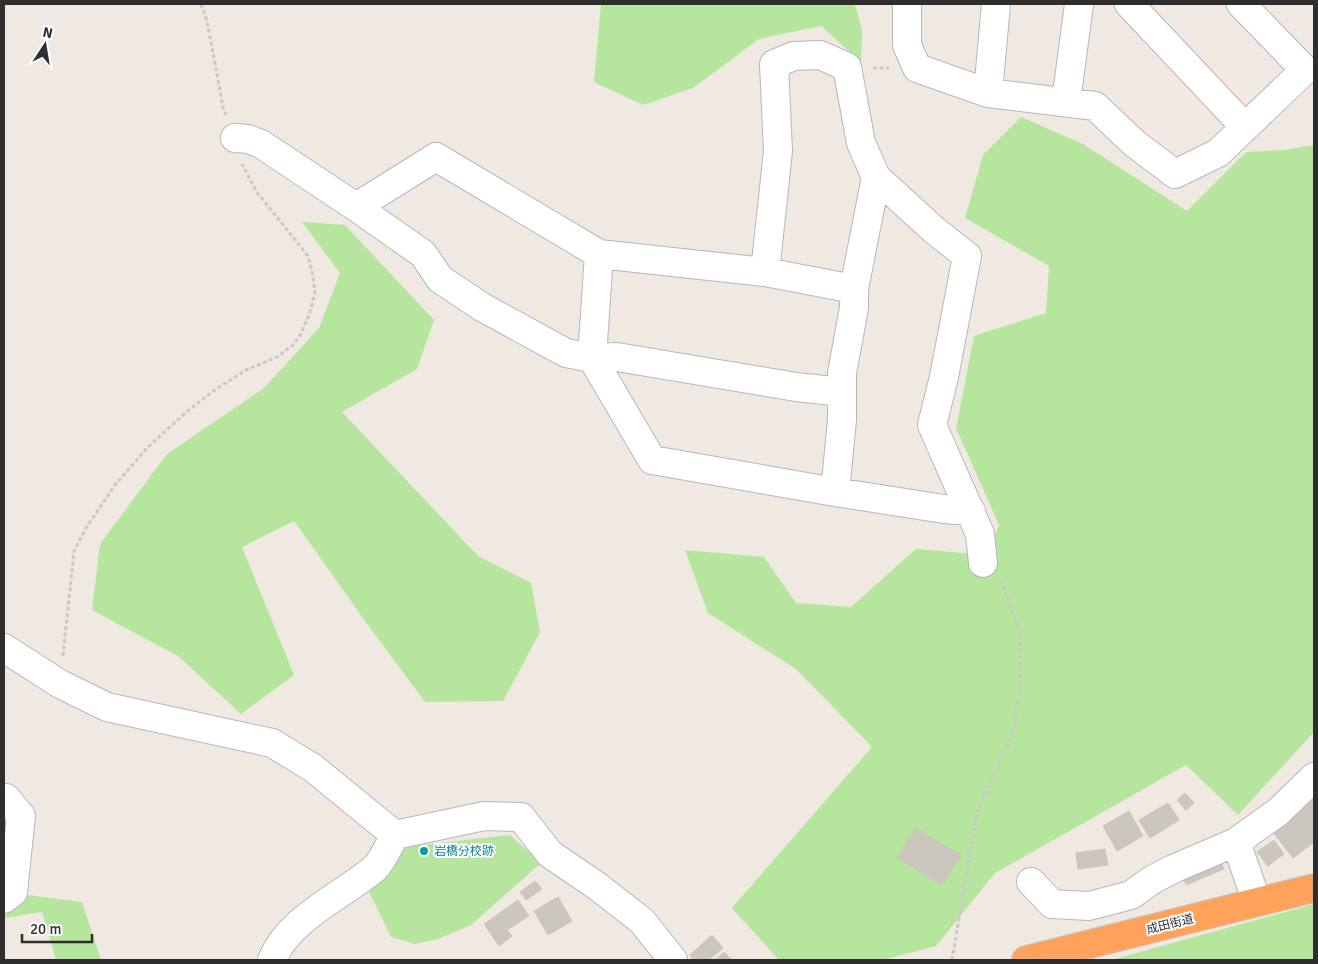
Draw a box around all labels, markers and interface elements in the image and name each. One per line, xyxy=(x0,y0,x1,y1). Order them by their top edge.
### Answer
north arrow xyxy=(20,20,70,70)
text: N xyxy=(41,23,54,42)
place label: 岩橋分校跡 xyxy=(434,844,494,859)
marker: 岩橋分校跡 xyxy=(418,845,430,857)
street label: 成田街道 xyxy=(1145,911,1195,938)
scale bar xyxy=(22,912,92,944)
text: 20 m xyxy=(30,920,61,938)

